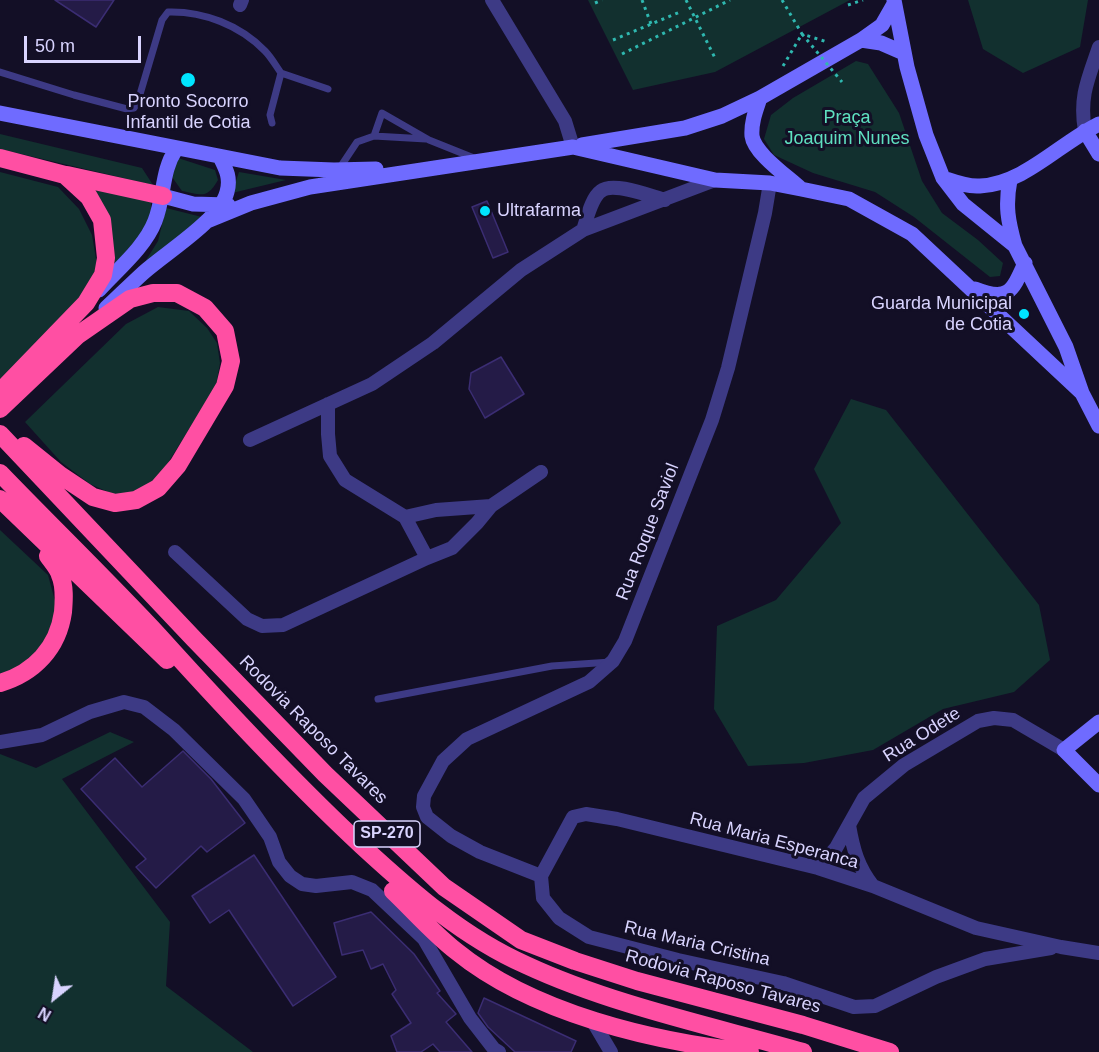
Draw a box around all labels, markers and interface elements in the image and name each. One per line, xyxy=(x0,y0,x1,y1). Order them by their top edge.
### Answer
scale bar xyxy=(27,24,144,62)
text: 50 m xyxy=(35,36,75,56)
marker: Pronto Socorro Infantil de Cotia xyxy=(179,71,197,89)
place label: Pronto Socorro Infantil de Cotia xyxy=(125,91,251,134)
park label: Praça Joaquim Nunes xyxy=(784,107,910,150)
place label: Ultrafarma xyxy=(497,200,581,222)
marker: Ultrafarma xyxy=(478,204,492,218)
place label: Guarda Municipal de Cotia xyxy=(871,293,1012,336)
marker: Guarda Municipal de Cotia xyxy=(1017,307,1031,321)
street label: Rua Roque Saviol xyxy=(612,460,684,604)
street label: Rodovia Raposo Tavares xyxy=(234,651,392,809)
street label: Rua Odete xyxy=(879,703,965,767)
street label: Rua Maria Esperanca xyxy=(687,808,861,874)
road number: SP-270 xyxy=(354,821,420,847)
street label: Rua Maria Cristina xyxy=(622,917,772,971)
street label: Rodovia Raposo Tavares xyxy=(623,946,823,1018)
north arrow xyxy=(24,968,84,1028)
text: N xyxy=(35,1004,54,1024)

